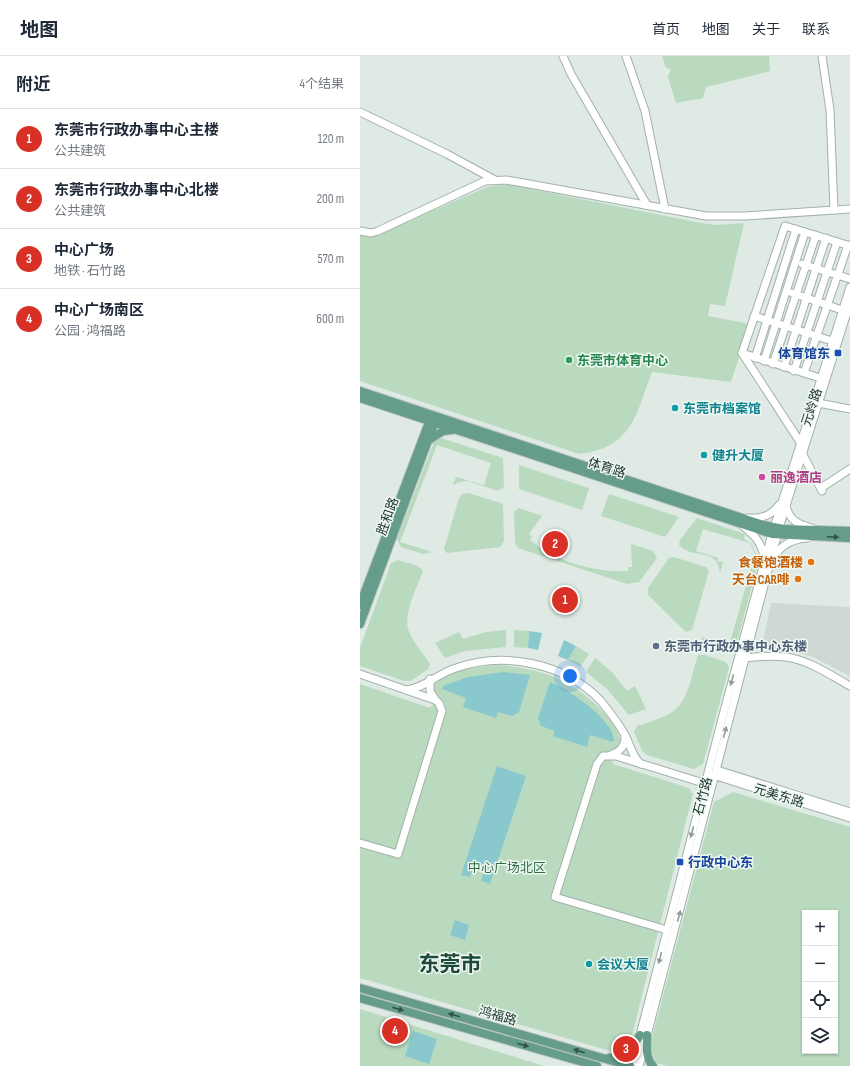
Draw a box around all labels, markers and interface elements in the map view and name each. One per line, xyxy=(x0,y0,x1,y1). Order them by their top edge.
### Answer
text: 地图 xyxy=(20,19,58,42)
text: 首页 xyxy=(652,21,680,38)
text: 地图 xyxy=(702,21,730,38)
text: 关于 xyxy=(752,21,780,38)
text: 联系 xyxy=(802,21,830,38)
text: 附近 xyxy=(16,75,50,95)
text: 4个结果 xyxy=(300,76,344,92)
text: 东莞市行政办事中心主楼 xyxy=(54,121,219,140)
text: 1 xyxy=(26,131,32,147)
text: 120 m xyxy=(318,131,344,147)
text: 公共建筑 xyxy=(54,143,106,159)
text: 东莞市行政办事中心北楼 xyxy=(54,181,219,200)
text: 2 xyxy=(26,191,32,207)
text: 200 m xyxy=(317,191,344,207)
text: 公共建筑 xyxy=(54,203,106,219)
text: 中心广场 xyxy=(54,241,114,260)
text: 3 xyxy=(26,251,32,267)
text: 570 m xyxy=(317,251,344,267)
text: 地铁 · 石竹路 xyxy=(54,263,126,279)
text: 中心广场南区 xyxy=(54,301,144,320)
text: 4 xyxy=(26,311,32,327)
text: 600 m xyxy=(316,311,344,327)
text: 公园 · 鸿福路 xyxy=(54,323,126,339)
place label: 体育馆东 xyxy=(778,346,830,362)
marker: 体育馆东 xyxy=(833,348,843,358)
place label: 东莞市体育中心 xyxy=(577,353,668,369)
marker: 东莞市体育中心 xyxy=(564,355,574,365)
street label: 元岭路 xyxy=(798,386,826,428)
place label: 东莞市档案馆 xyxy=(683,401,761,417)
marker: 东莞市档案馆 xyxy=(670,403,680,413)
place label: 健升大厦 xyxy=(712,448,764,464)
marker: 健升大厦 xyxy=(699,450,709,460)
street label: 体育路 xyxy=(586,454,628,482)
place label: 丽逸酒店 xyxy=(770,470,822,486)
marker: 丽逸酒店 xyxy=(757,472,767,482)
street label: 胜和路 xyxy=(374,495,402,537)
pin: 2 xyxy=(542,529,568,559)
one-way arrow xyxy=(827,534,839,541)
place label: 食餐饱酒楼 xyxy=(738,555,803,571)
marker: 食餐饱酒楼 xyxy=(806,557,816,567)
place label: 天台CAR啡 xyxy=(732,572,790,588)
marker: 天台CAR啡 xyxy=(793,574,803,584)
pin: 1 xyxy=(552,585,578,615)
place label: 东莞市行政办事中心东楼 xyxy=(664,639,807,655)
marker: 东莞市行政办事中心东楼 xyxy=(651,641,661,651)
your location xyxy=(560,666,580,686)
one-way arrow xyxy=(729,674,735,686)
one-way arrow xyxy=(723,726,729,738)
street label: 石竹路 xyxy=(690,775,716,817)
street label: 元美东路 xyxy=(751,781,806,811)
one-way arrow xyxy=(689,826,695,839)
place label: 行政中心东 xyxy=(688,855,753,871)
marker: 行政中心东 xyxy=(675,857,685,867)
park label: 中心广场北区 xyxy=(468,860,546,876)
one-way arrow xyxy=(676,910,682,922)
map controls xyxy=(802,910,838,1054)
button: + xyxy=(802,910,838,946)
button: − xyxy=(802,946,838,982)
district label: 东莞市 xyxy=(419,952,482,977)
one-way arrow xyxy=(656,952,662,964)
place label: 会议大厦 xyxy=(597,957,649,973)
marker: 会议大厦 xyxy=(584,959,594,969)
button: locate xyxy=(802,982,838,1018)
street label: 鸿福路 xyxy=(477,1003,519,1029)
one-way arrow xyxy=(392,1006,404,1012)
one-way arrow xyxy=(448,1012,460,1018)
pin: 4 xyxy=(382,1016,408,1046)
button: layers xyxy=(802,1018,838,1054)
pin: 3 xyxy=(613,1034,639,1064)
one-way arrow xyxy=(517,1042,529,1048)
one-way arrow xyxy=(573,1048,585,1054)

